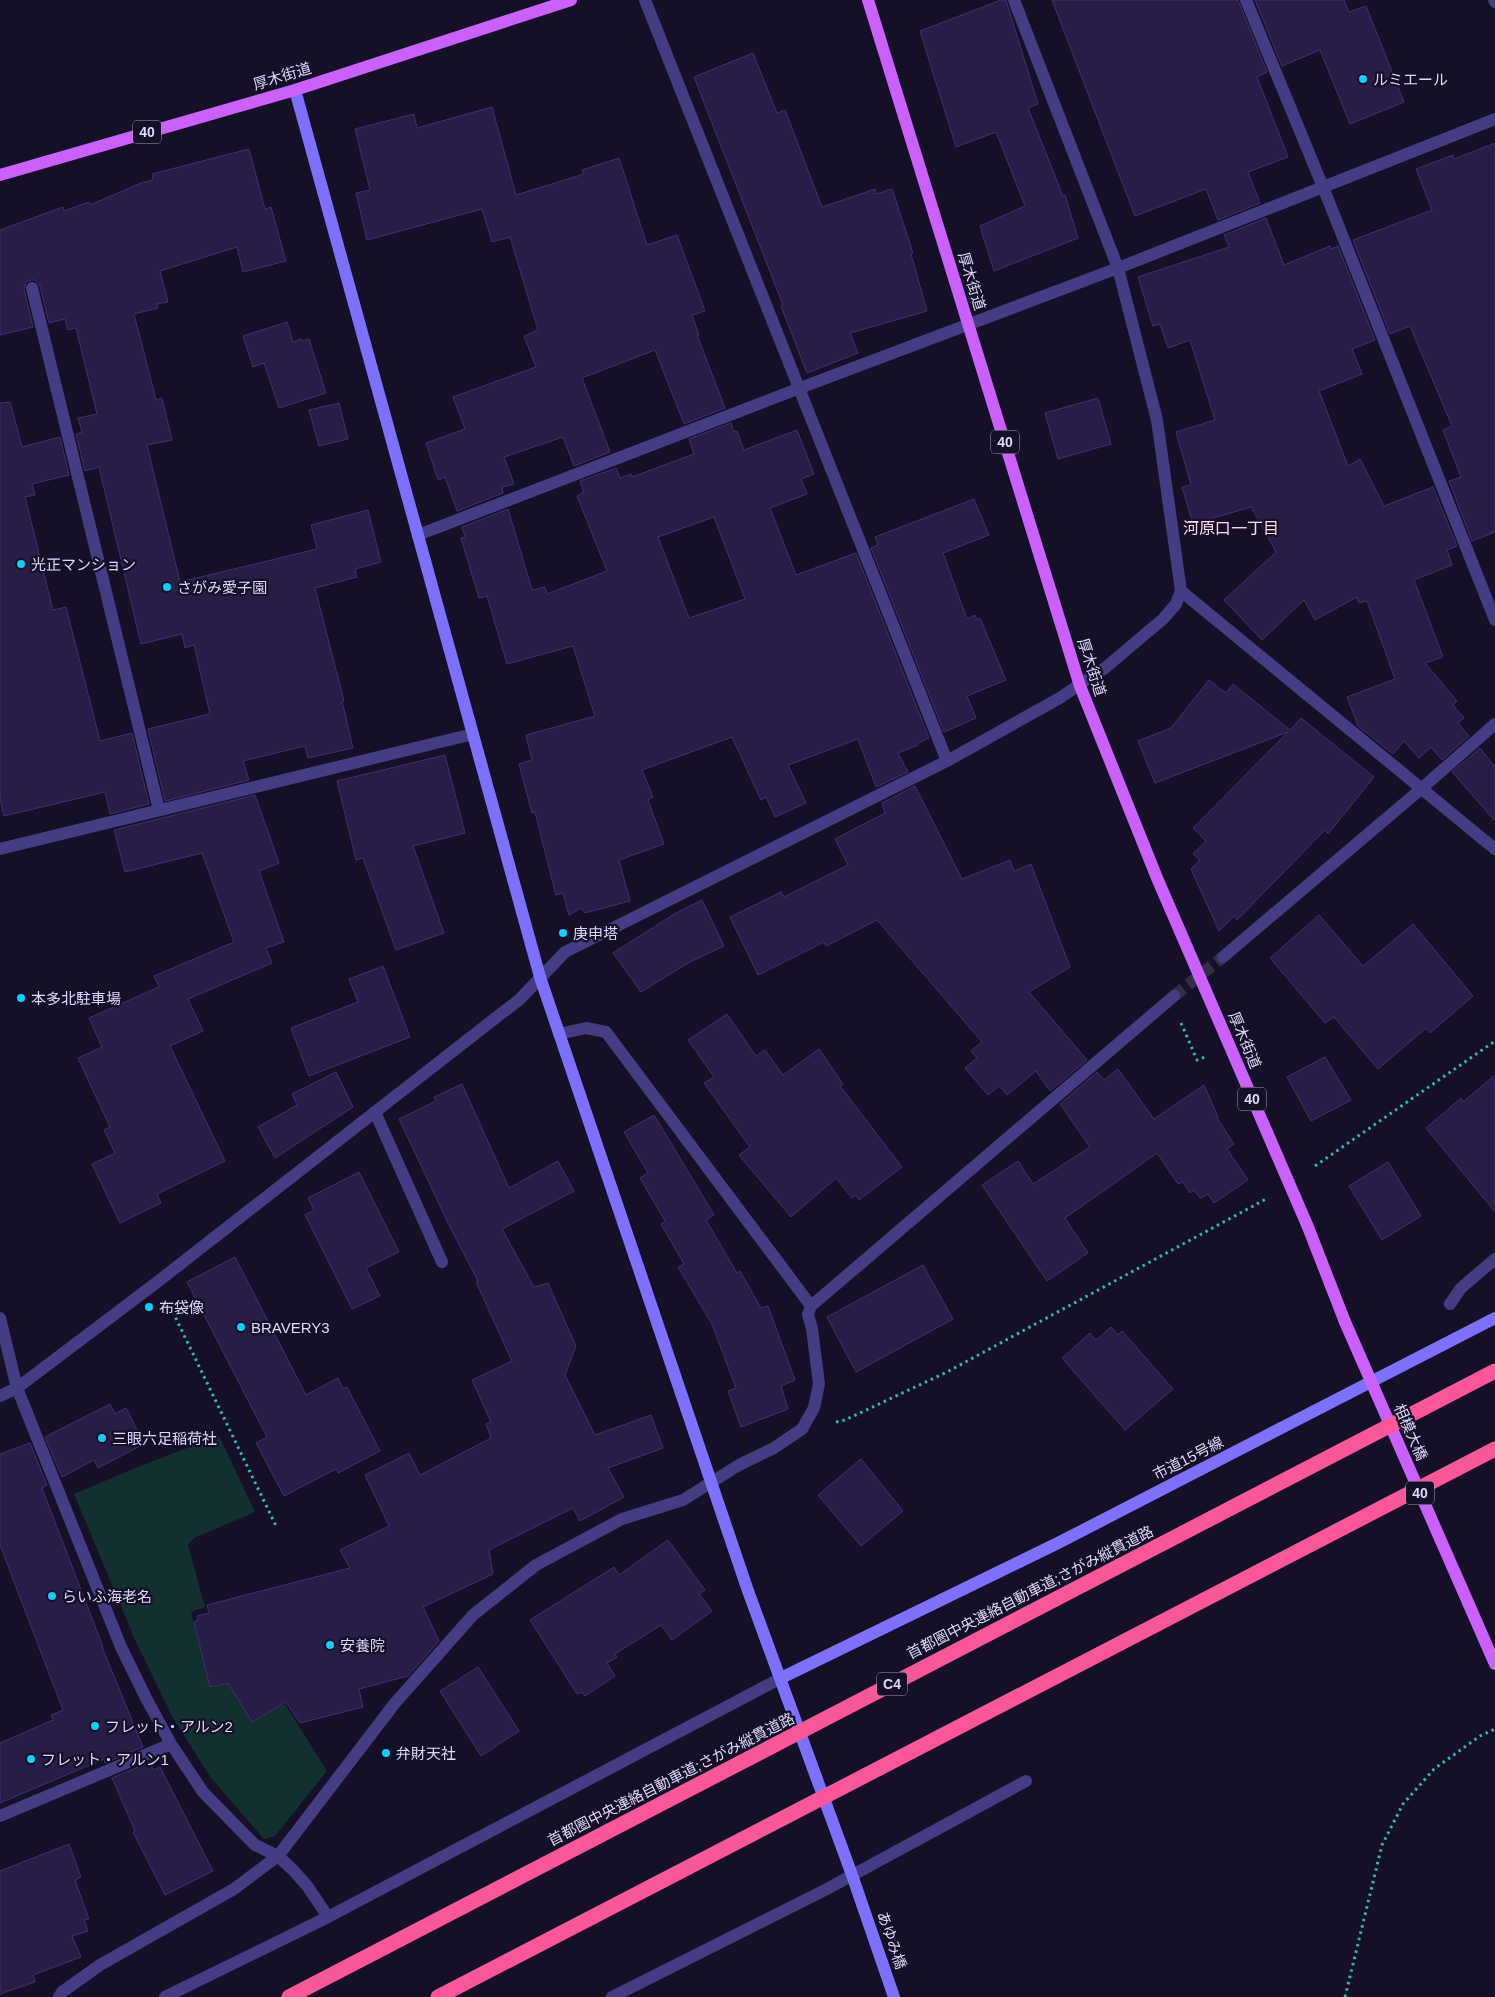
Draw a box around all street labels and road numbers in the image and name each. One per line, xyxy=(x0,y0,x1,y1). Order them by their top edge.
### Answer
street label: 厚木街道 xyxy=(251,59,313,93)
road number: 40 xyxy=(133,120,161,144)
street label: 厚木街道 xyxy=(955,250,989,312)
road number: 40 xyxy=(991,431,1019,454)
street label: 厚木街道 xyxy=(1075,636,1109,698)
street label: 厚木街道 xyxy=(1225,1009,1265,1071)
road number: 40 xyxy=(1238,1088,1266,1110)
street label: 相模大橋 xyxy=(1391,1401,1431,1463)
street label: 市道15号線 xyxy=(1150,1433,1226,1483)
road number: 40 xyxy=(1406,1482,1434,1505)
street label: 首都圏中央連絡自動車道;さがみ縦貫道路 xyxy=(904,1522,1156,1662)
road number: C4 xyxy=(877,1672,907,1696)
street label: 首都圏中央連絡自動車道;さがみ縦貫道路 xyxy=(545,1709,797,1849)
street label: あゆみ橋 xyxy=(874,1909,910,1971)

